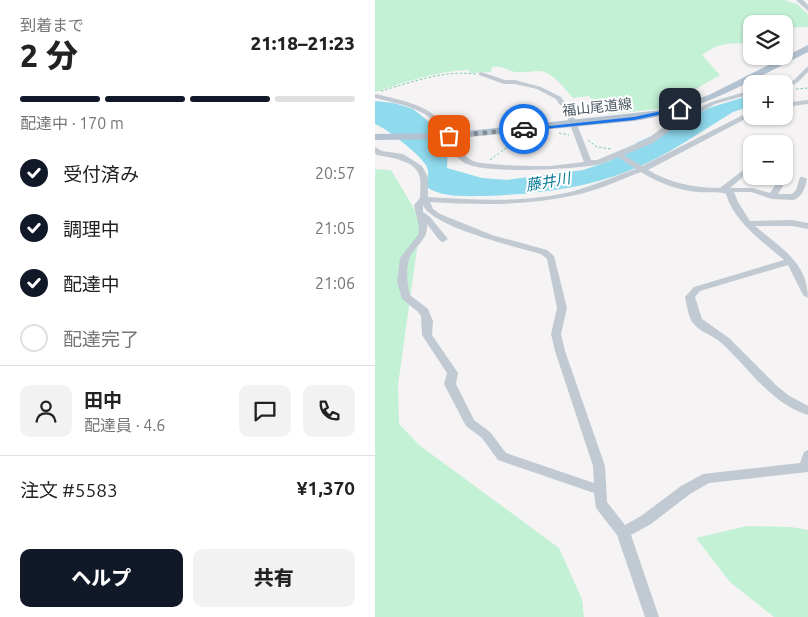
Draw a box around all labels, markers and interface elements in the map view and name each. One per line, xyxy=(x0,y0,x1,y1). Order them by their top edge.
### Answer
map controls xyxy=(743,15,793,185)
button: layers xyxy=(743,15,793,65)
text: 到着まで xyxy=(20,16,84,34)
text: 21:18–21:23 xyxy=(250,32,355,54)
text: 2 分 xyxy=(20,37,78,73)
button: + xyxy=(743,75,793,125)
pin xyxy=(659,88,701,130)
street label: 福山尾道線 xyxy=(561,95,633,119)
icon: home xyxy=(666,95,694,123)
courier xyxy=(499,104,549,154)
text: 配達中 · 170 m xyxy=(20,114,124,132)
pin xyxy=(428,115,470,157)
icon: car xyxy=(510,115,538,143)
icon: bag xyxy=(435,122,463,150)
button: − xyxy=(743,135,793,185)
icon: check xyxy=(20,159,48,187)
text: 受付済み xyxy=(63,163,139,185)
text: 20:57 xyxy=(315,164,355,182)
water label: 藤井川 xyxy=(524,169,574,194)
icon: check xyxy=(20,214,48,242)
text: 調理中 xyxy=(63,218,120,240)
text: 21:05 xyxy=(315,219,355,237)
icon: check xyxy=(20,269,48,297)
text: 配達中 xyxy=(63,273,120,295)
text: 21:06 xyxy=(315,274,355,292)
text: 配達完了 xyxy=(63,328,139,350)
button: person xyxy=(20,385,72,437)
button: chat xyxy=(239,385,291,437)
button: phone xyxy=(303,385,355,437)
text: 田中 xyxy=(84,389,122,411)
text: 配達員 · 4.6 xyxy=(84,416,165,434)
text: ¥1,370 xyxy=(297,477,355,499)
text: 注文 #5583 xyxy=(20,479,118,501)
button: ヘルプ xyxy=(20,549,183,607)
button: 共有 xyxy=(193,549,355,607)

